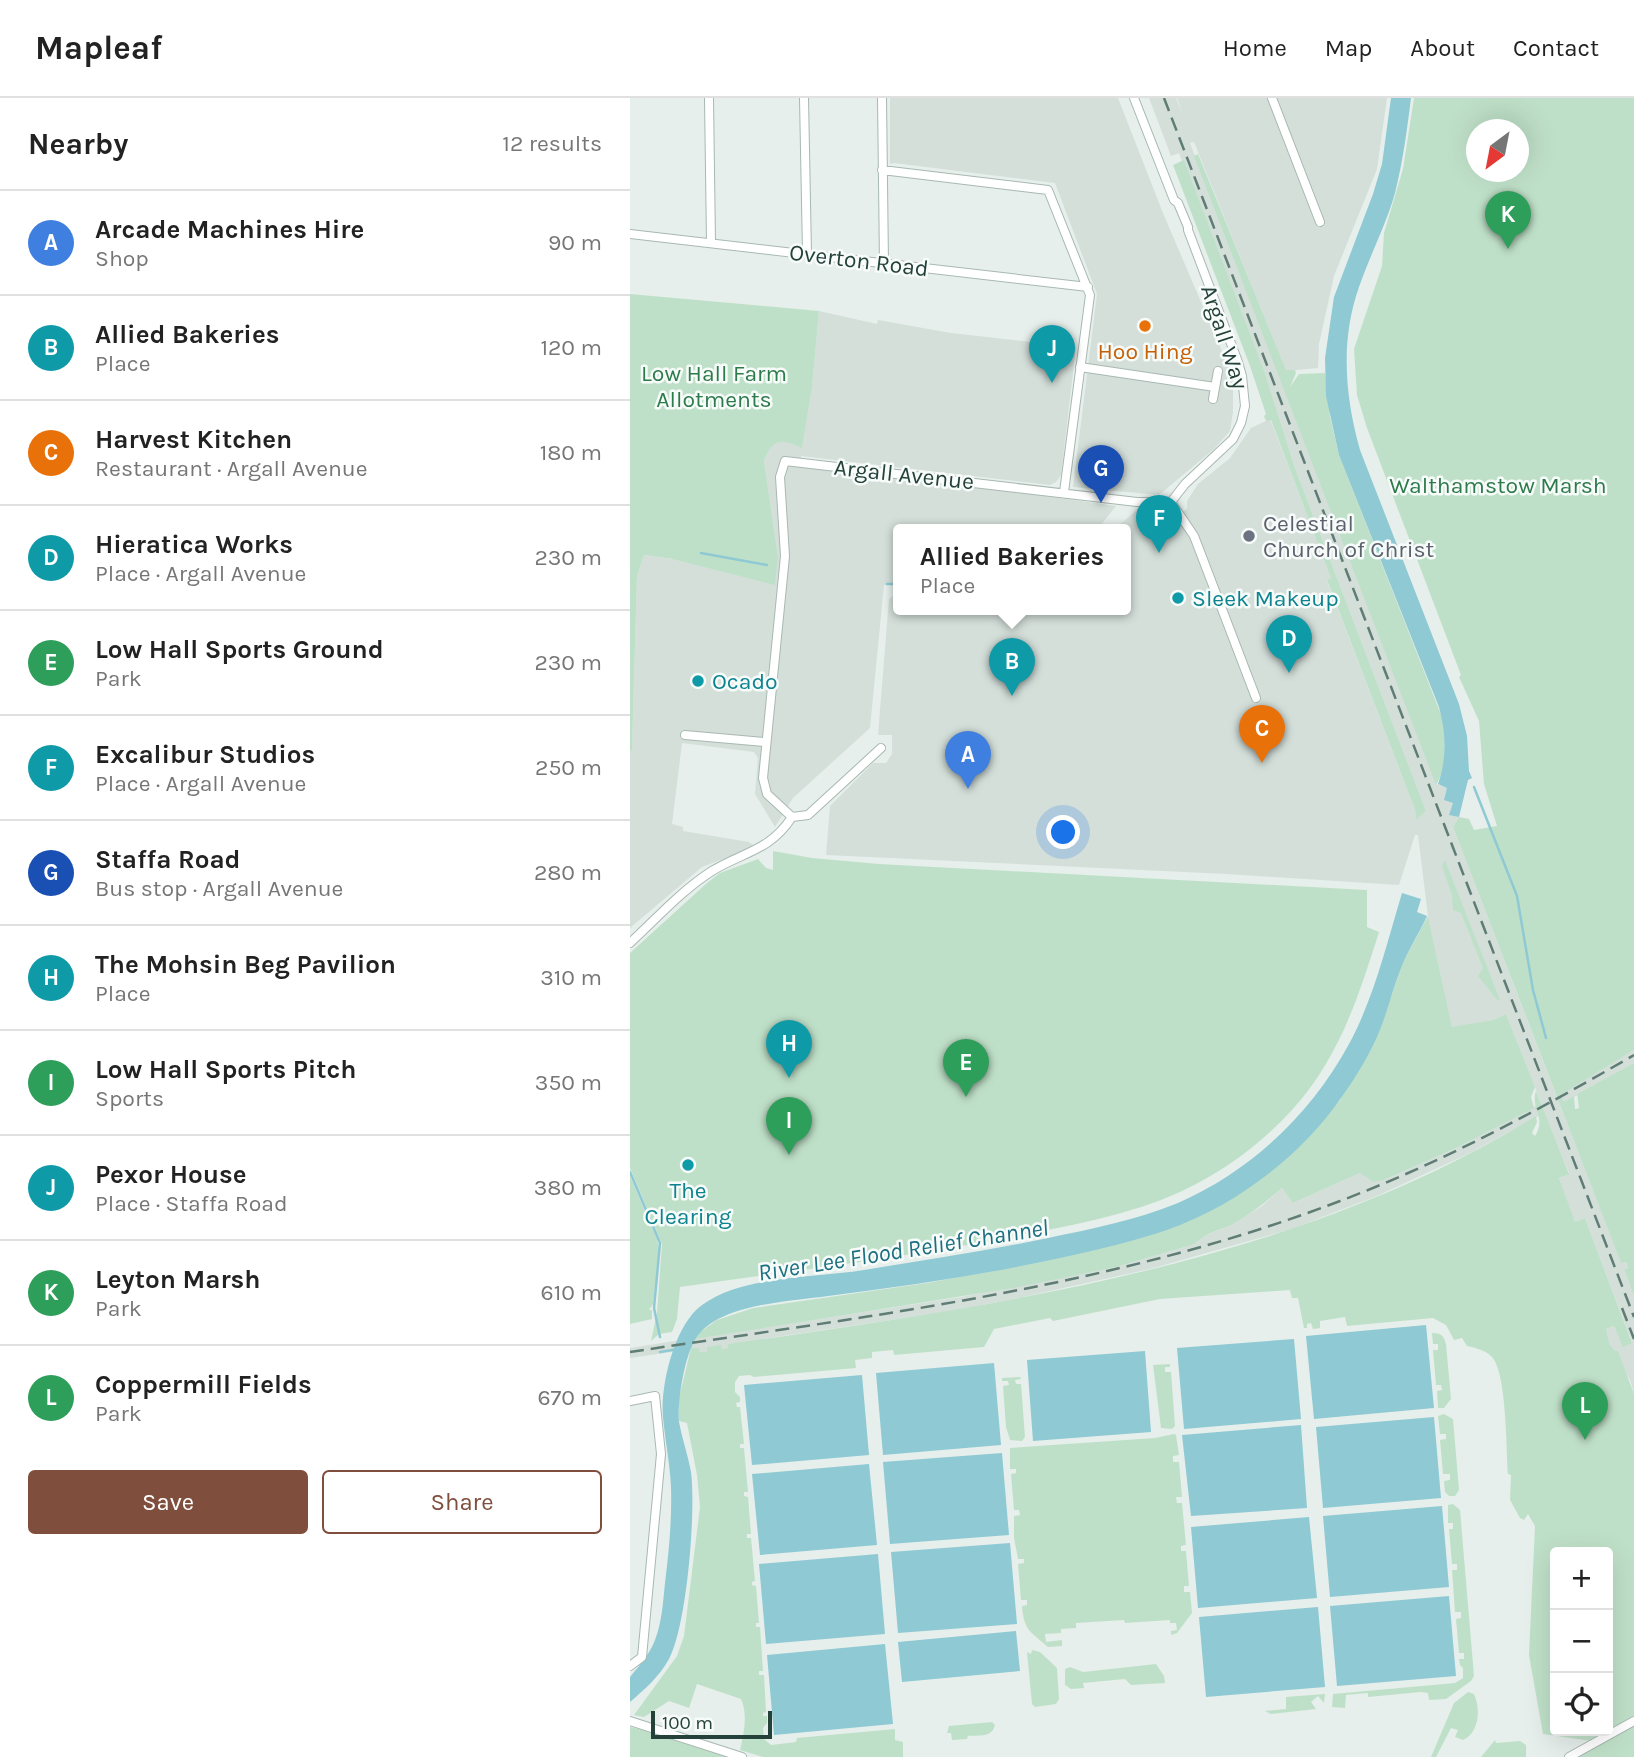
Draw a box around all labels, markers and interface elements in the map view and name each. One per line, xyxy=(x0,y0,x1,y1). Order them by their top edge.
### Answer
text: Mapleaf xyxy=(35,29,162,67)
text: Home xyxy=(1223,34,1287,62)
text: Map xyxy=(1325,34,1372,62)
text: About xyxy=(1410,34,1475,62)
text: Contact xyxy=(1513,34,1599,62)
north arrow xyxy=(1466,119,1529,182)
text: Nearby xyxy=(28,126,128,162)
text: 12 results xyxy=(502,130,602,157)
pin: K xyxy=(1485,191,1531,249)
text: Arcade Machines Hire xyxy=(95,214,364,245)
text: A xyxy=(44,229,58,256)
text: 90 m xyxy=(548,229,602,256)
street label: Overton Road xyxy=(788,239,930,282)
text: Shop xyxy=(95,245,149,272)
street label: Argall Way xyxy=(1195,281,1254,393)
marker: Hoo Hing xyxy=(1137,318,1153,334)
text: Allied Bakeries xyxy=(95,319,279,350)
pin: J xyxy=(1029,325,1075,383)
text: B xyxy=(44,334,58,361)
text: 120 m xyxy=(540,334,602,361)
place label: Hoo Hing xyxy=(1097,338,1193,365)
text: Place xyxy=(95,350,151,377)
park label: Low Hall Farm Allotments xyxy=(641,360,787,413)
text: Harvest Kitchen xyxy=(95,424,292,455)
text: C xyxy=(44,439,58,466)
text: 180 m xyxy=(540,439,602,466)
pin: G xyxy=(1078,445,1124,503)
street label: Argall Avenue xyxy=(833,454,975,495)
text: Restaurant · Argall Avenue xyxy=(95,455,368,482)
park label: Walthamstow Marsh xyxy=(1389,472,1607,499)
pin: F xyxy=(1136,495,1182,553)
place label: Celestial Church of Christ xyxy=(1263,510,1435,563)
popup xyxy=(893,524,1131,615)
marker: Celestial Church of Christ xyxy=(1241,528,1257,544)
text: Hieratica Works xyxy=(95,529,293,560)
text: Allied Bakeries xyxy=(920,541,1104,572)
text: D xyxy=(43,544,59,571)
text: 230 m xyxy=(534,544,602,571)
text: Place · Argall Avenue xyxy=(95,560,306,587)
text: Place xyxy=(920,572,975,599)
place label: Sleek Makeup xyxy=(1192,585,1339,612)
marker: Sleek Makeup xyxy=(1170,590,1186,606)
pin: D xyxy=(1266,615,1312,673)
text: Low Hall Sports Ground xyxy=(95,634,384,665)
pin: B xyxy=(989,638,1035,696)
text: E xyxy=(44,649,58,676)
text: 230 m xyxy=(534,649,602,676)
text: Park xyxy=(95,665,142,692)
place label: Ocado xyxy=(712,668,778,695)
marker: Ocado xyxy=(690,673,706,689)
pin: C xyxy=(1239,705,1285,763)
pin: A xyxy=(945,731,991,789)
text: Excalibur Studios xyxy=(95,739,315,770)
text: F xyxy=(45,754,57,781)
text: 250 m xyxy=(535,754,602,781)
text: Place · Argall Avenue xyxy=(95,770,306,797)
your location xyxy=(1046,815,1080,849)
text: Staffa Road xyxy=(95,844,241,875)
text: G xyxy=(43,859,59,886)
text: 280 m xyxy=(534,859,602,886)
text: Bus stop · Argall Avenue xyxy=(95,875,343,902)
text: The Mohsin Beg Pavilion xyxy=(95,949,396,980)
text: H xyxy=(43,964,59,991)
text: 310 m xyxy=(540,964,602,991)
text: Place xyxy=(95,980,151,1007)
pin: H xyxy=(766,1020,812,1078)
pin: E xyxy=(943,1039,989,1097)
text: Low Hall Sports Pitch xyxy=(95,1054,357,1085)
text: I xyxy=(47,1069,55,1096)
text: 350 m xyxy=(535,1069,602,1096)
text: Sports xyxy=(95,1085,164,1112)
pin: I xyxy=(766,1097,812,1155)
marker: The Clearing xyxy=(680,1157,696,1173)
text: Pexor House xyxy=(95,1159,247,1190)
text: J xyxy=(46,1174,56,1201)
text: 380 m xyxy=(534,1174,602,1201)
place label: The Clearing xyxy=(644,1177,732,1230)
text: Place · Staffa Road xyxy=(95,1190,288,1217)
water label: River Lee Flood Relief Channel xyxy=(756,1213,1050,1287)
text: Leyton Marsh xyxy=(95,1264,261,1295)
text: K xyxy=(43,1279,59,1306)
text: 610 m xyxy=(541,1279,602,1306)
text: Park xyxy=(95,1295,142,1322)
text: Coppermill Fields xyxy=(95,1369,312,1400)
pin: L xyxy=(1562,1382,1608,1440)
text: L xyxy=(45,1384,57,1411)
text: 670 m xyxy=(537,1384,602,1411)
text: Park xyxy=(95,1400,142,1427)
button: Save xyxy=(28,1470,308,1534)
button: Share xyxy=(322,1470,602,1534)
map controls xyxy=(1550,1547,1613,1736)
button: + xyxy=(1550,1547,1613,1610)
button: − xyxy=(1550,1610,1613,1673)
button: locate xyxy=(1550,1673,1613,1736)
scale bar xyxy=(651,1708,772,1740)
text: 100 m xyxy=(662,1712,713,1734)

